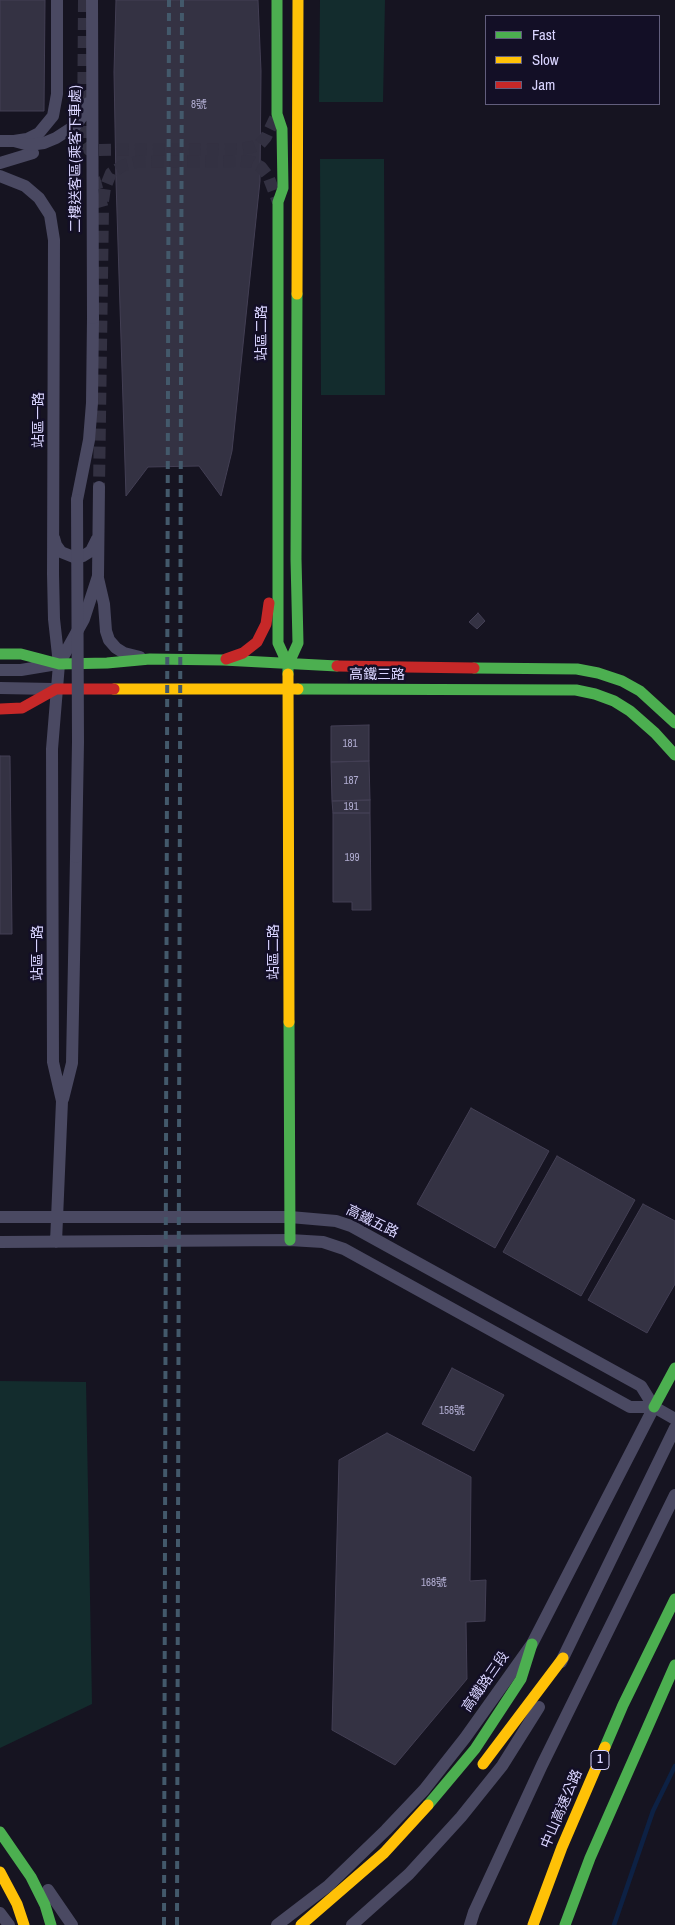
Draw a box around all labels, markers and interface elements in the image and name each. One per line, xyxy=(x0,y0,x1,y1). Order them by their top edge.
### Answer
legend xyxy=(485,15,660,105)
text: Fast xyxy=(532,24,555,45)
text: Slow xyxy=(532,49,559,70)
text: Jam xyxy=(532,74,555,95)
street label: 二樓送客區(乘客下車處) xyxy=(68,85,84,233)
house number: 8號 xyxy=(191,98,207,112)
street label: 站區二路 xyxy=(254,305,270,361)
street label: 站區一路 xyxy=(31,392,47,448)
street label: 高鐵三路 xyxy=(349,667,405,683)
house number: 181 xyxy=(342,737,358,751)
house number: 187 xyxy=(343,774,359,788)
house number: 191 xyxy=(343,800,359,814)
house number: 199 xyxy=(344,851,360,865)
street label: 站區二路 xyxy=(266,924,282,980)
street label: 站區一路 xyxy=(30,925,46,981)
street label: 高鐵五路 xyxy=(343,1202,401,1242)
house number: 158號 xyxy=(439,1404,465,1418)
house number: 168號 xyxy=(421,1576,447,1590)
street label: 高鐵路三段 xyxy=(459,1649,513,1715)
road number: 1 xyxy=(591,1750,609,1770)
street label: 中山高速公路 xyxy=(538,1767,586,1851)

